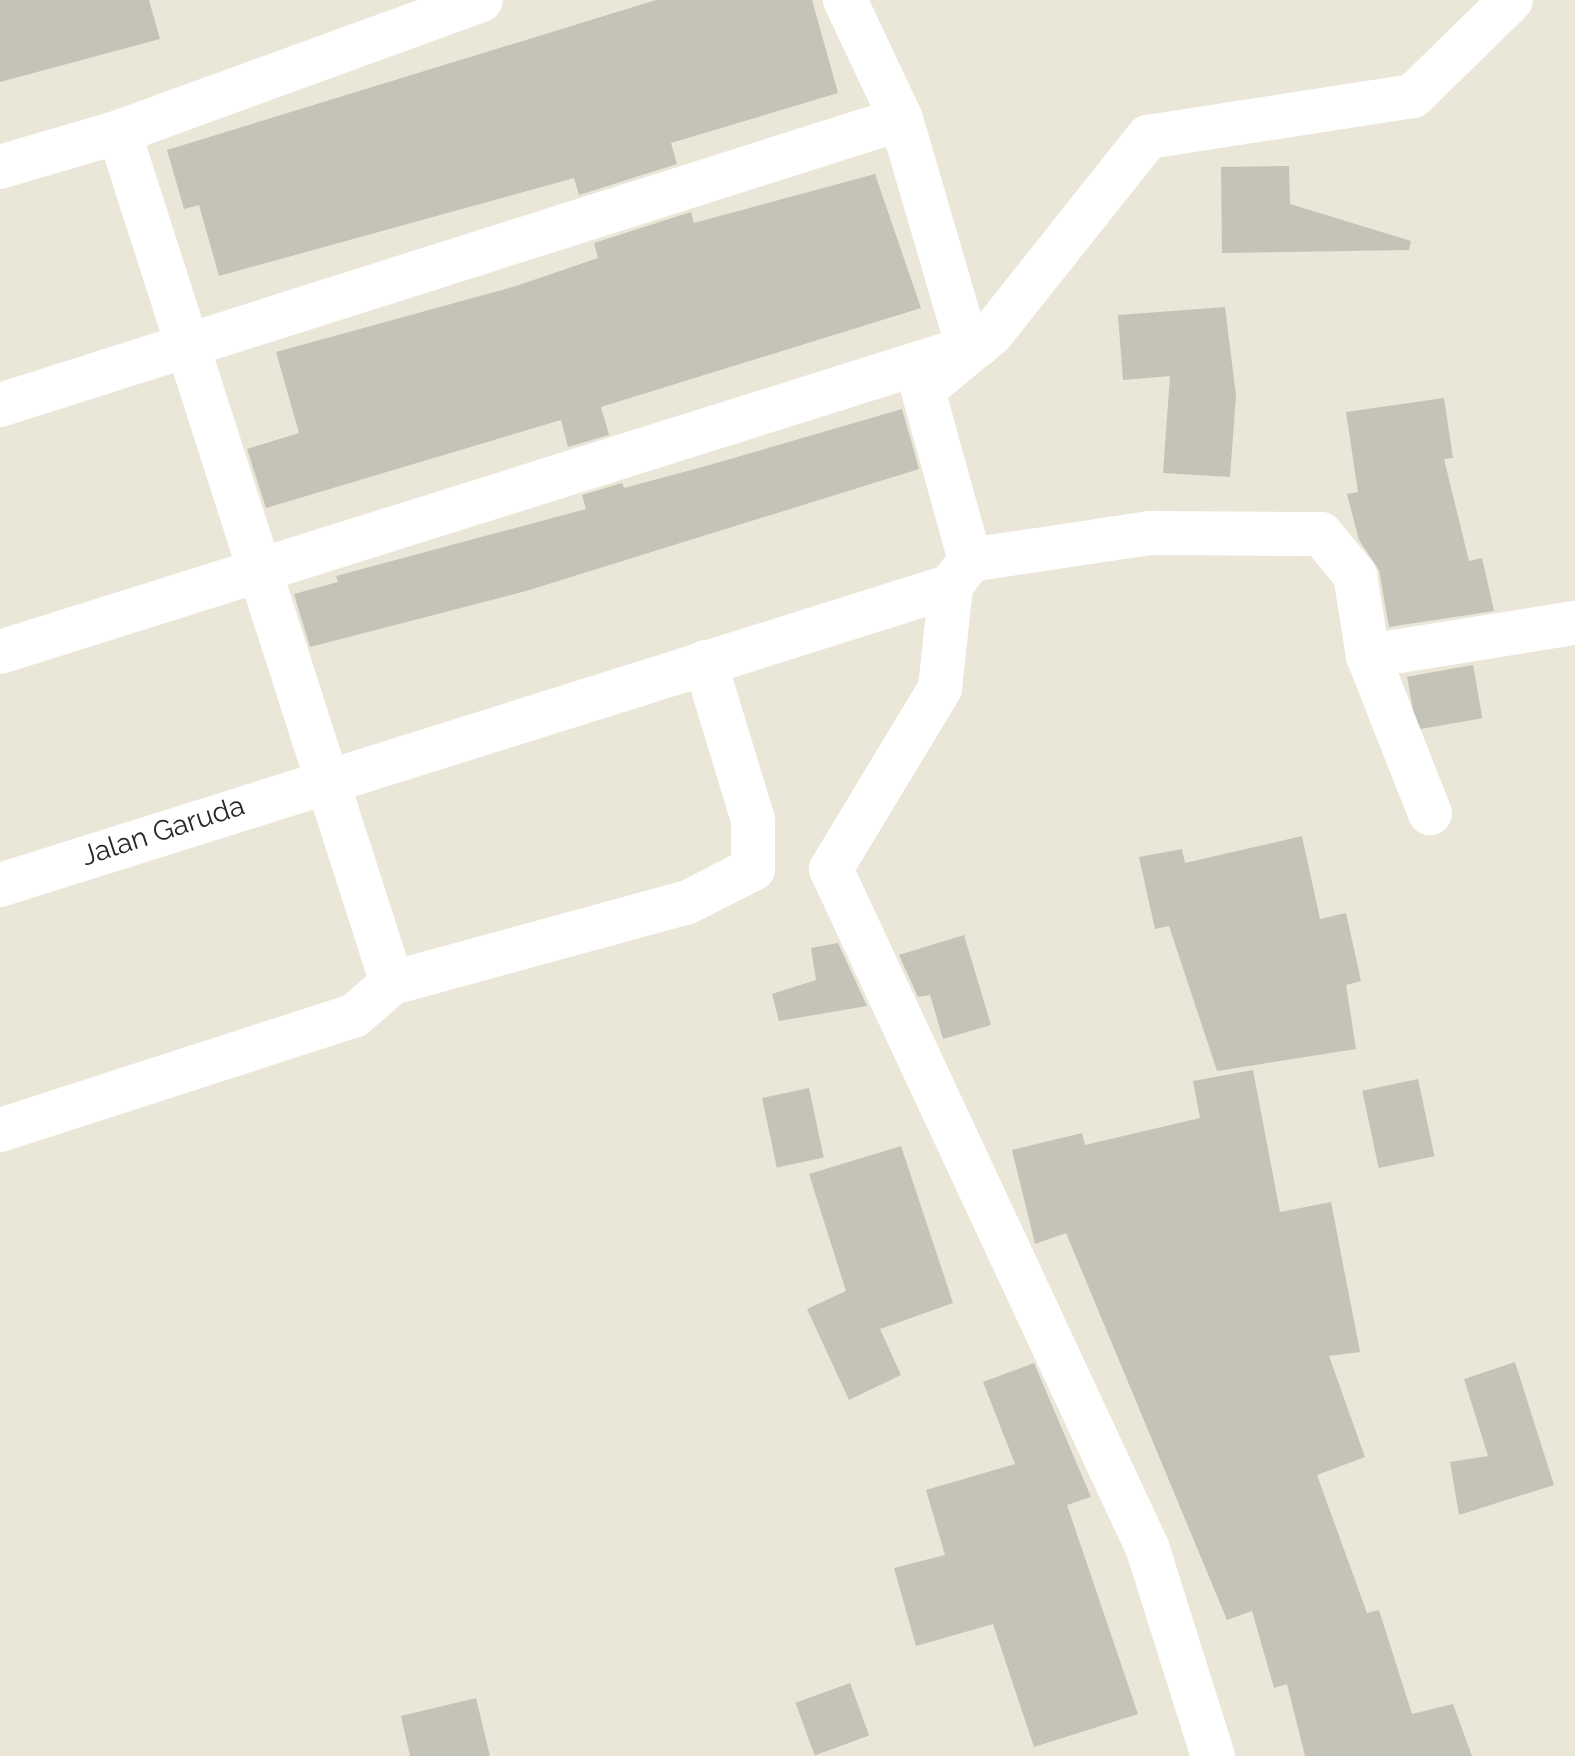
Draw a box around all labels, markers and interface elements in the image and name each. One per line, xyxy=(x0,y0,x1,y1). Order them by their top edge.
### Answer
street label: Jalan Garuda xyxy=(77,789,249,873)

